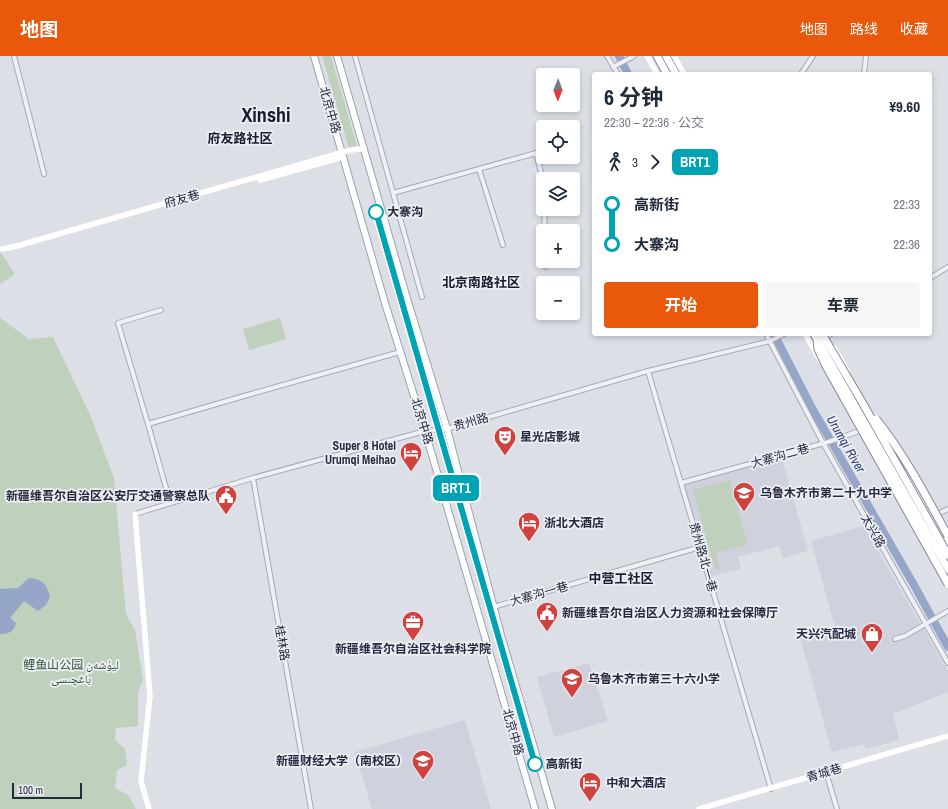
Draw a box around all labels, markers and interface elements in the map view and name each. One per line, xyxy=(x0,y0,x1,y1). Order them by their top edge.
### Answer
text: 地图 xyxy=(20,16,58,42)
text: 地图 xyxy=(800,20,828,38)
text: 路线 xyxy=(850,20,878,38)
text: 收藏 xyxy=(900,20,928,38)
north arrow xyxy=(536,68,580,112)
map controls xyxy=(536,68,580,320)
text: 6 分钟 xyxy=(604,82,663,112)
street label: 北京中路 xyxy=(316,85,344,135)
text: ¥9.60 xyxy=(889,96,920,117)
district label: Xinshi xyxy=(241,101,291,128)
text: 22:30 – 22:36 · 公交 xyxy=(604,114,704,131)
button: locate xyxy=(536,120,580,164)
district label: 府友路社区 xyxy=(207,130,273,147)
icon: walk xyxy=(604,151,626,173)
icon: forward xyxy=(644,151,666,173)
text: BRT1 xyxy=(680,153,710,171)
text: 3 xyxy=(632,154,638,171)
button: layers xyxy=(536,172,580,216)
street label: 府友巷 xyxy=(162,186,202,212)
text: 高新街 xyxy=(634,194,679,215)
text: 22:33 xyxy=(893,196,920,213)
marker: 大寨沟 xyxy=(368,204,384,220)
place label: 大寨沟 xyxy=(387,204,423,220)
button: + xyxy=(536,224,580,268)
text: 大寨沟 xyxy=(634,234,679,255)
text: 22:36 xyxy=(893,236,920,253)
district label: 北京南路社区 xyxy=(442,274,520,291)
button: − xyxy=(536,276,580,320)
button: 开始 xyxy=(604,282,758,328)
button: 车票 xyxy=(766,282,920,328)
street label: 北京中路 xyxy=(407,396,437,446)
street label: 贵州路 xyxy=(451,409,491,435)
water label: Urumqi River xyxy=(823,412,869,476)
theatre icon: 星光店影城 xyxy=(492,424,518,457)
place label: 星光店影城 xyxy=(520,429,580,445)
place label: Super 8 Hotel Urumqi Meihao xyxy=(325,438,396,468)
hotel icon: Super 8 Hotel Urumqi Meihao xyxy=(398,440,424,473)
street label: 大寨沟二巷 xyxy=(749,440,811,472)
line badge: BRT1 xyxy=(428,475,484,501)
text: BRT1 xyxy=(441,479,471,497)
school or university icon: 乌鲁木齐市第二十九中学 xyxy=(731,480,757,513)
public building icon: 新疆维吾尔自治区公安厅交通警察总队 xyxy=(213,483,239,516)
place label: 乌鲁木齐市第二十九中学 xyxy=(760,485,892,501)
place label: 新疆维吾尔自治区公安厅交通警察总队 xyxy=(6,488,210,504)
hotel icon: 浙北大酒店 xyxy=(516,510,542,543)
street label: 太兴路 xyxy=(857,511,889,551)
place label: 浙北大酒店 xyxy=(544,515,604,531)
street label: 贵州路北一巷 xyxy=(685,520,721,594)
district label: 中营工社区 xyxy=(588,570,654,587)
street label: 大寨沟一巷 xyxy=(508,578,570,610)
public building icon: 新疆维吾尔自治区人力资源和社会保障厅 xyxy=(534,600,560,633)
place label: 新疆维吾尔自治区人力资源和社会保障厅 xyxy=(562,605,778,621)
office icon: 新疆维吾尔自治区社会科学院 xyxy=(400,609,426,642)
shop icon: 天兴汽配城 xyxy=(859,621,885,654)
street label: 桂林路 xyxy=(271,624,293,662)
place label: 天兴汽配城 xyxy=(796,626,856,642)
place label: 新疆维吾尔自治区社会科学院 xyxy=(335,641,491,657)
park label: 鲤鱼山公园 ليۇشەن باغچىسى xyxy=(23,657,119,687)
school or university icon: 乌鲁木齐市第三十六小学 xyxy=(559,666,585,699)
place label: 乌鲁木齐市第三十六小学 xyxy=(588,671,720,687)
street label: 北京中路 xyxy=(499,707,527,757)
school or university icon: 新疆财经大学（南校区） xyxy=(410,748,436,781)
place label: 新疆财经大学（南校区） xyxy=(276,753,408,769)
marker: 高新街 xyxy=(527,756,543,772)
place label: 高新街 xyxy=(546,756,582,772)
street label: 青城巷 xyxy=(804,760,844,786)
hotel icon: 中和大酒店 xyxy=(577,770,603,803)
place label: 中和大酒店 xyxy=(606,775,666,791)
scale bar xyxy=(12,781,82,800)
text: 100 m xyxy=(18,783,43,797)

